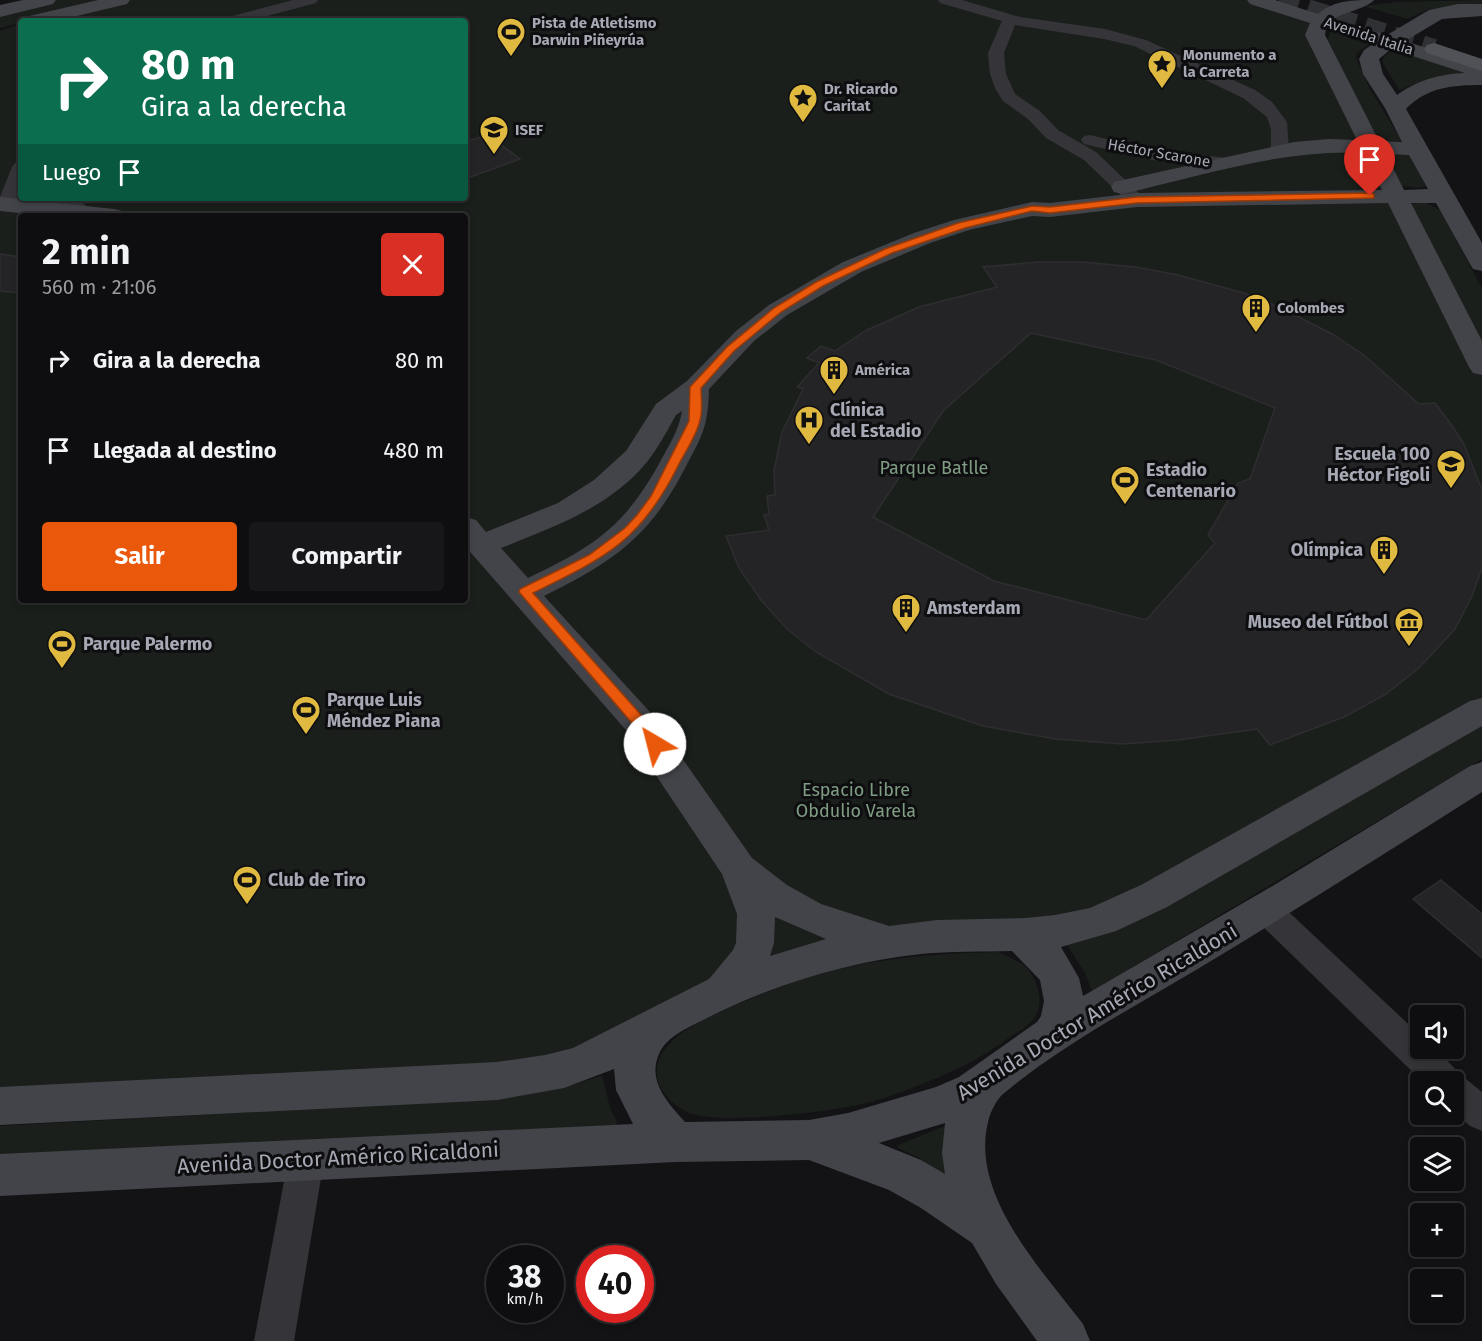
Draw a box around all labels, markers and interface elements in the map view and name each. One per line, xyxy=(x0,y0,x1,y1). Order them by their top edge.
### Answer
street label: Avenida Italia xyxy=(1322,13,1416,59)
place label: Pista de Atletismo Darwin Piñeyrúa xyxy=(532,14,657,49)
sports icon: Pista de Atletismo Darwin Piñeyrúa xyxy=(495,16,527,58)
text: 80 m xyxy=(141,40,235,90)
icon: right xyxy=(42,42,120,120)
place label: Monumento a la Carreta xyxy=(1183,46,1276,81)
place icon: Monumento a la Carreta xyxy=(1146,48,1178,90)
place label: Dr. Ricardo Caritat xyxy=(824,80,898,115)
place icon: Dr. Ricardo Caritat xyxy=(787,82,819,124)
text: Gira a la derecha xyxy=(141,91,347,123)
school or university icon: ISEF xyxy=(478,114,510,156)
place label: ISEF xyxy=(515,121,544,139)
pin xyxy=(1344,134,1395,196)
street label: Héctor Scarone xyxy=(1106,135,1212,171)
icon: arrive xyxy=(1353,143,1386,176)
icon: arrive xyxy=(113,156,146,189)
text: Luego xyxy=(42,159,101,186)
text: 2 min xyxy=(42,230,131,274)
button: close xyxy=(381,233,444,296)
text: 560 m · 21:06 xyxy=(42,275,156,299)
building icon: Colombes xyxy=(1240,292,1272,334)
place label: Colombes xyxy=(1277,299,1344,317)
icon: right xyxy=(42,344,75,377)
text: Gira a la derecha xyxy=(93,347,261,374)
text: 80 m xyxy=(395,347,444,374)
building icon: América xyxy=(818,354,850,396)
place label: América xyxy=(854,361,910,379)
place label: Clínica del Estadio xyxy=(830,399,921,442)
hospital icon: Clínica del Estadio xyxy=(793,404,825,446)
icon: arrive xyxy=(42,434,75,467)
text: Llegada al destino xyxy=(93,437,277,464)
text: 480 m xyxy=(383,437,444,464)
place label: Escuela 100 Héctor Figoli xyxy=(1327,443,1430,486)
school or university icon: Escuela 100 Héctor Figoli xyxy=(1435,448,1467,490)
park label: Parque Batlle xyxy=(880,457,988,479)
place label: Estadio Centenario xyxy=(1146,459,1236,502)
sports icon: Estadio Centenario xyxy=(1109,464,1141,506)
button: Salir xyxy=(42,522,237,591)
button: Compartir xyxy=(249,522,444,591)
building icon: Olímpica xyxy=(1368,534,1400,576)
place label: Olímpica xyxy=(1291,539,1363,561)
building icon: Amsterdam xyxy=(890,592,922,634)
place label: Amsterdam xyxy=(926,597,1021,619)
museum icon: Museo del Fútbol xyxy=(1393,606,1425,648)
place label: Museo del Fútbol xyxy=(1248,611,1389,633)
sports icon: Parque Palermo xyxy=(46,628,78,670)
place label: Parque Palermo xyxy=(83,633,212,655)
place label: Parque Luis Méndez Piana xyxy=(327,689,441,732)
sports icon: Parque Luis Méndez Piana xyxy=(290,694,322,736)
position arrow xyxy=(623,712,687,776)
park label: Espacio Libre Obdulio Varela xyxy=(796,779,916,822)
sports icon: Club de Tiro xyxy=(231,864,263,906)
place label: Club de Tiro xyxy=(268,869,366,891)
street label: Avenida Doctor Américo Ricaldoni xyxy=(952,918,1242,1106)
map controls xyxy=(1410,1005,1464,1323)
button: sound xyxy=(1410,1005,1464,1059)
button: search xyxy=(1410,1071,1464,1125)
street label: Avenida Doctor Américo Ricaldoni xyxy=(176,1137,500,1179)
button: layers xyxy=(1410,1137,1464,1191)
button: + xyxy=(1410,1203,1464,1257)
speed limit sign: 40 xyxy=(576,1245,654,1323)
text: 38 xyxy=(508,1259,542,1295)
button: − xyxy=(1410,1269,1464,1323)
text: km/h xyxy=(506,1290,544,1308)

